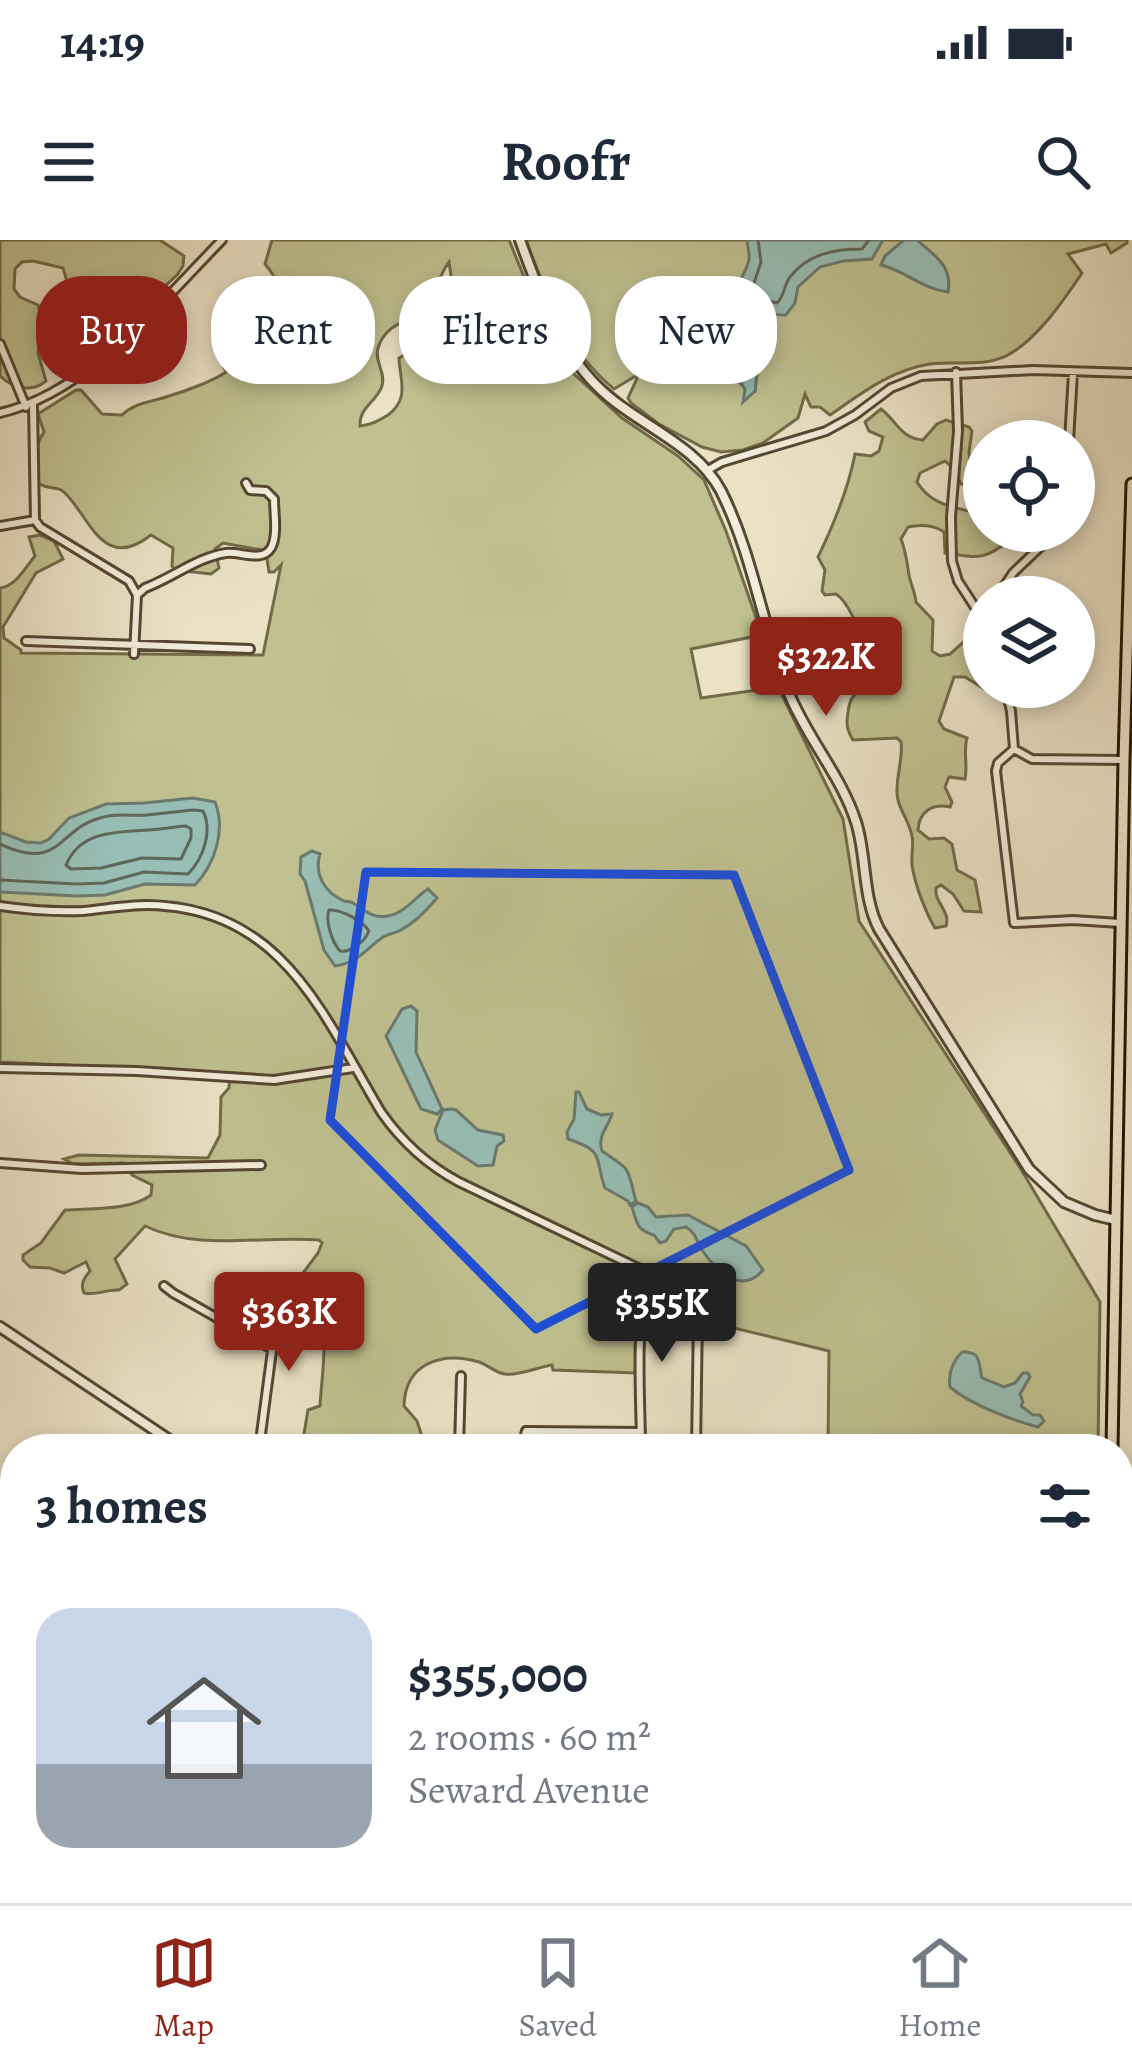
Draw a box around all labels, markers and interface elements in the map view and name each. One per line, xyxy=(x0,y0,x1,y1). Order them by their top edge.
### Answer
text: 14:19 xyxy=(60,11,145,73)
text: Roofr xyxy=(501,125,631,199)
icon: menu xyxy=(36,129,102,195)
icon: search xyxy=(1030,129,1096,195)
chip: Buy xyxy=(36,276,187,384)
chip: Rent xyxy=(211,276,375,384)
chip: Filters xyxy=(399,276,591,384)
chip: New xyxy=(615,276,777,384)
map controls xyxy=(963,420,1095,708)
button: locate xyxy=(963,420,1095,552)
button: layers xyxy=(963,576,1095,708)
pin: $322K xyxy=(742,617,910,719)
text: $322K xyxy=(777,629,875,682)
pin: $355K xyxy=(578,1263,746,1365)
pin: $363K xyxy=(205,1272,373,1374)
text: $355K xyxy=(615,1275,709,1328)
text: $363K xyxy=(241,1284,337,1337)
text: 3 homes xyxy=(36,1471,208,1541)
icon: filters xyxy=(1032,1473,1098,1539)
text: $355,000 xyxy=(408,1640,588,1710)
icon: home xyxy=(132,1656,276,1800)
text: 2 rooms · 60 m² xyxy=(408,1710,651,1763)
text: Seward Avenue xyxy=(408,1763,650,1816)
tab: Map xyxy=(151,1930,217,2047)
tab: Saved xyxy=(518,1930,597,2047)
tab: Home xyxy=(898,1930,981,2047)

